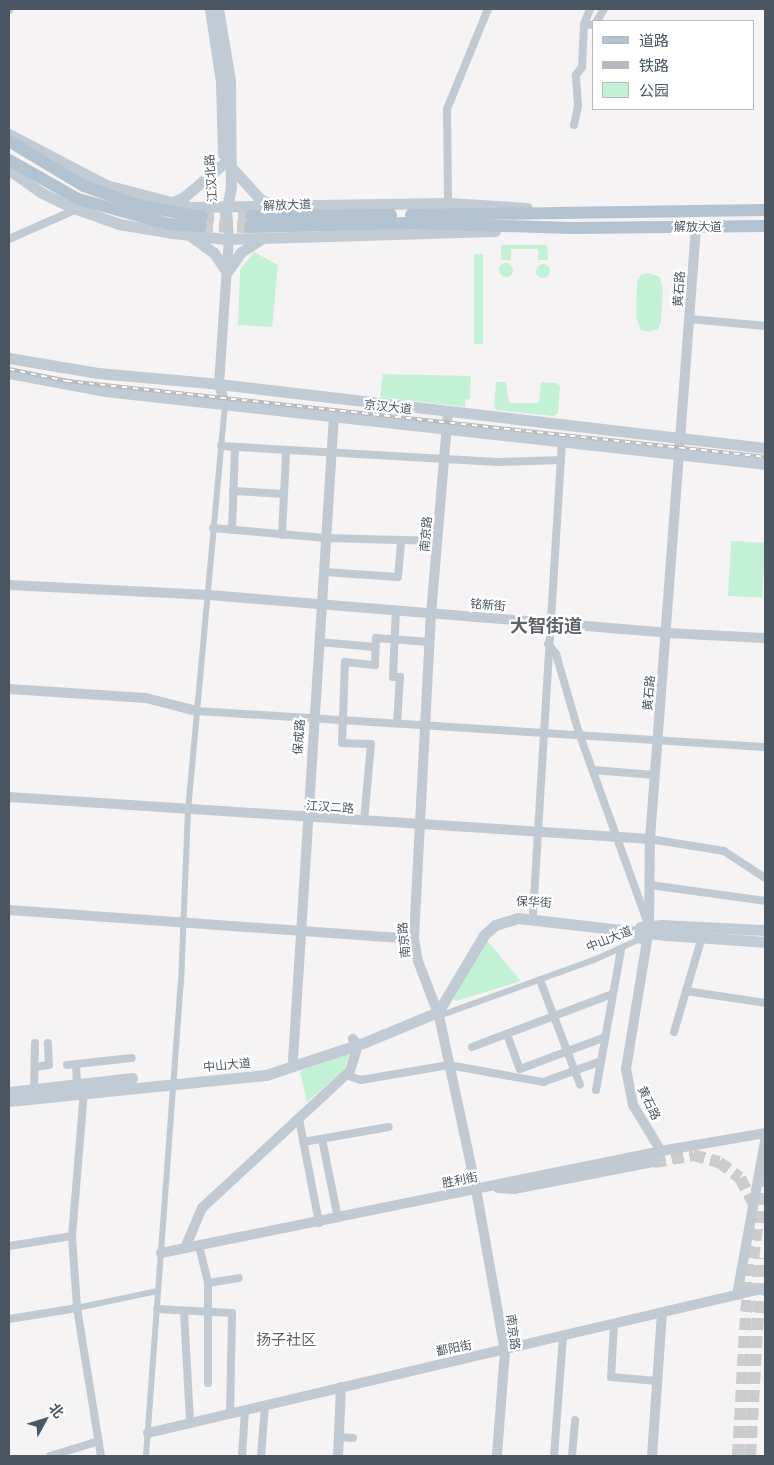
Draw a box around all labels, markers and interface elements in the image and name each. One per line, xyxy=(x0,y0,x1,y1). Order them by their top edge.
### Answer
legend xyxy=(592,20,754,110)
text: 道路 xyxy=(639,31,669,50)
text: 铁路 xyxy=(639,56,669,75)
text: 公园 xyxy=(639,81,669,100)
street label: 江汉北路 xyxy=(202,154,220,202)
street label: 解放大道 xyxy=(263,197,311,213)
street label: 解放大道 xyxy=(674,220,722,234)
street label: 黄石路 xyxy=(671,271,687,307)
street label: 京汉大道 xyxy=(363,397,413,417)
street label: 南京路 xyxy=(417,515,435,553)
street label: 铭新街 xyxy=(469,596,507,614)
district label: 大智街道 xyxy=(510,615,582,637)
street label: 黄石路 xyxy=(640,674,658,712)
street label: 保成路 xyxy=(291,719,307,755)
street label: 江汉二路 xyxy=(306,798,354,816)
street label: 保华街 xyxy=(516,894,552,910)
street label: 南京路 xyxy=(395,921,413,959)
street label: 中山大道 xyxy=(584,923,634,955)
street label: 中山大道 xyxy=(202,1056,252,1074)
street label: 黄石路 xyxy=(635,1084,663,1122)
street label: 胜利街 xyxy=(441,1169,479,1191)
street label: 南京路 xyxy=(503,1313,523,1351)
district label: 扬子社区 xyxy=(256,1331,316,1349)
street label: 鄱阳街 xyxy=(435,1337,473,1359)
north arrow xyxy=(20,1395,70,1445)
text: 北 xyxy=(45,1399,68,1422)

